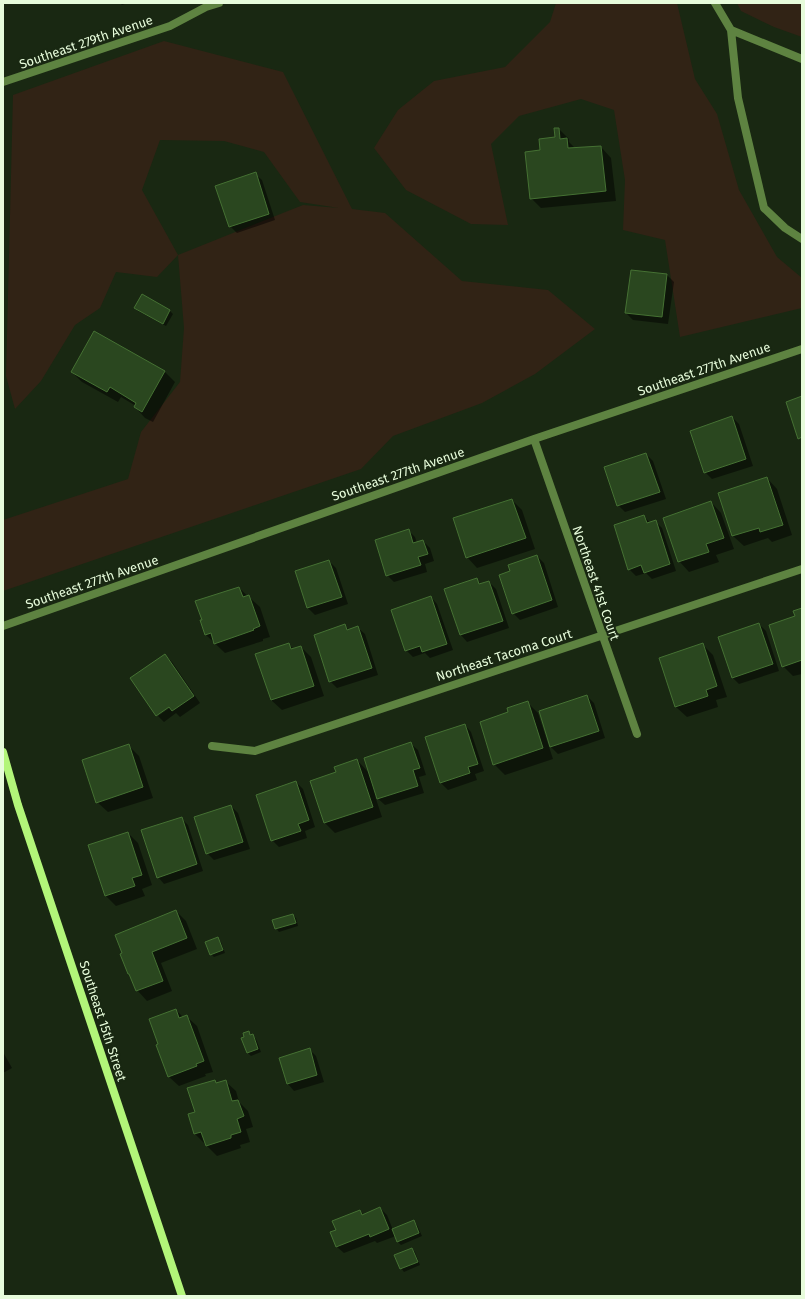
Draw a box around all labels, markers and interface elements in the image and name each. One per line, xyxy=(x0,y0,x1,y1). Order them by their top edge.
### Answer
street label: Southeast 279th Avenue xyxy=(17,12,155,72)
street label: Southeast 277th Avenue xyxy=(636,339,772,399)
street label: Southeast 277th Avenue xyxy=(330,444,466,504)
street label: Northeast 41st Court xyxy=(569,524,623,642)
street label: Southeast 277th Avenue xyxy=(24,552,160,612)
street label: Northeast Tacoma Court xyxy=(434,626,574,684)
street label: Southeast 15th Street xyxy=(76,959,130,1083)

